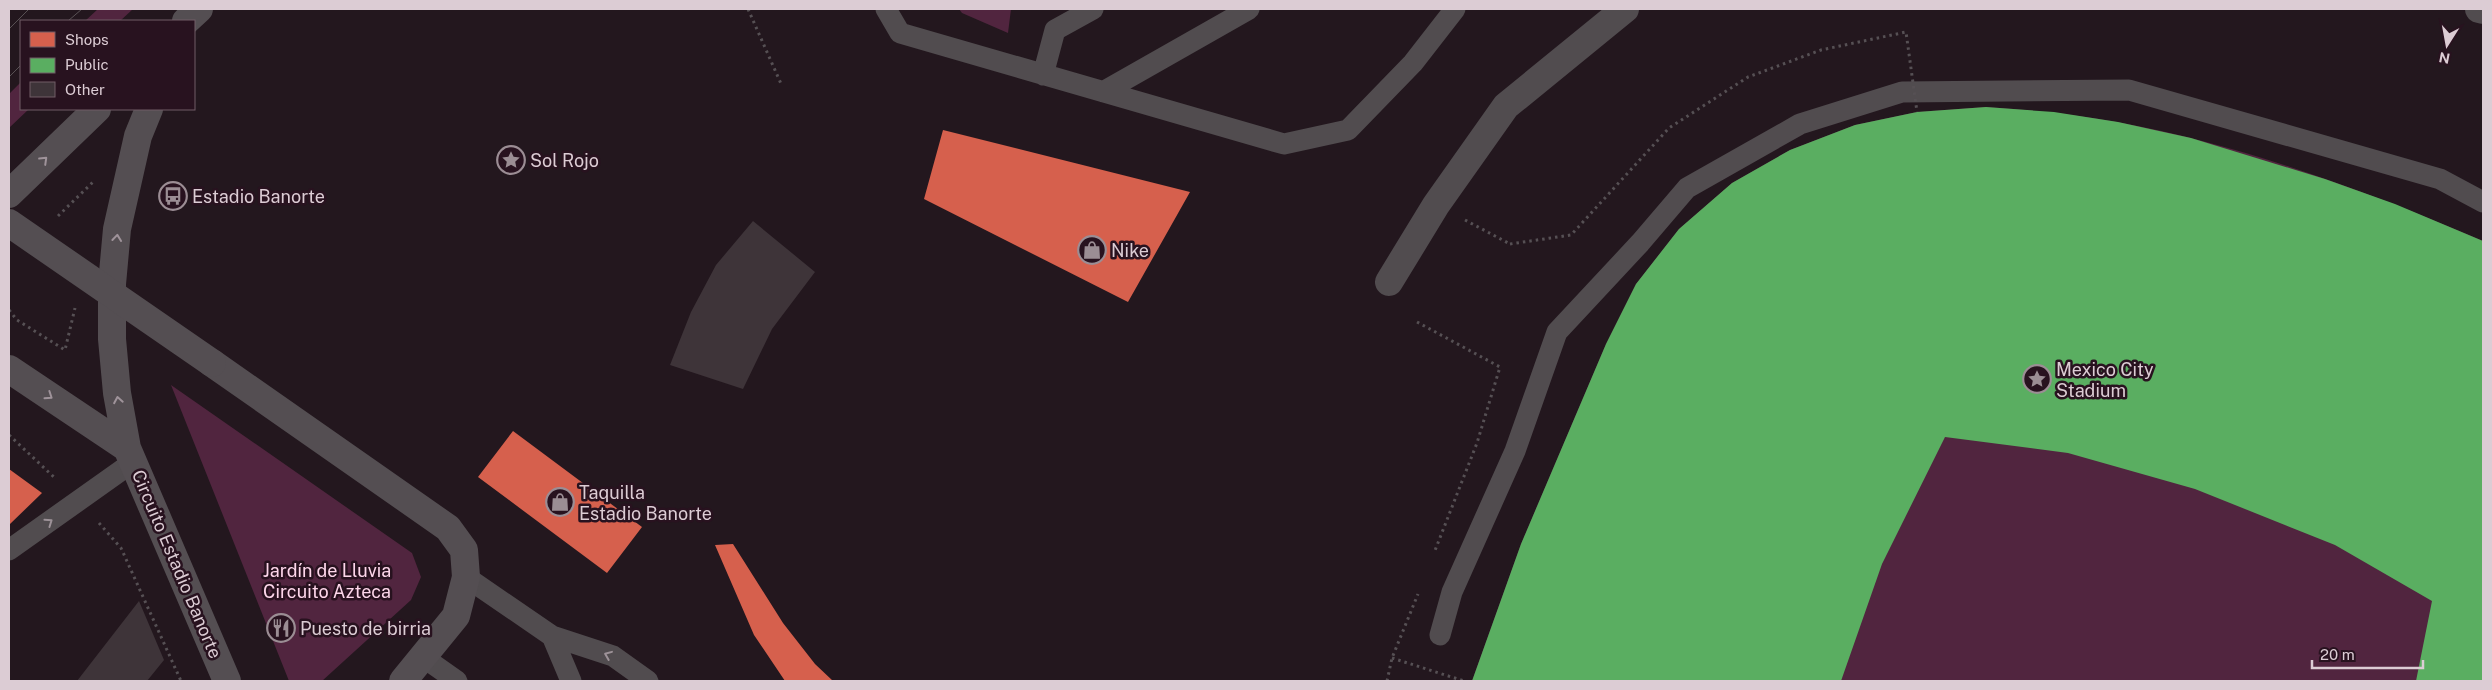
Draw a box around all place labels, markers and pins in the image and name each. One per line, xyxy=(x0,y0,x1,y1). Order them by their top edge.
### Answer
place icon: Sol Rojo xyxy=(496,145,526,175)
place label: Sol Rojo xyxy=(530,150,599,171)
bus stop icon: Estadio Banorte xyxy=(158,181,188,211)
place label: Estadio Banorte xyxy=(192,186,325,207)
shop icon: Nike xyxy=(1077,235,1107,265)
place label: Nike xyxy=(1111,240,1149,261)
place label: Mexico City Stadium xyxy=(2056,359,2154,401)
place icon: Mexico City Stadium xyxy=(2022,364,2052,394)
place label: Taquilla Estadio Banorte xyxy=(579,482,712,524)
shop icon: Taquilla Estadio Banorte xyxy=(545,487,575,517)
restaurant icon: Puesto de birria xyxy=(266,613,296,643)
place label: Puesto de birria xyxy=(300,618,431,639)

